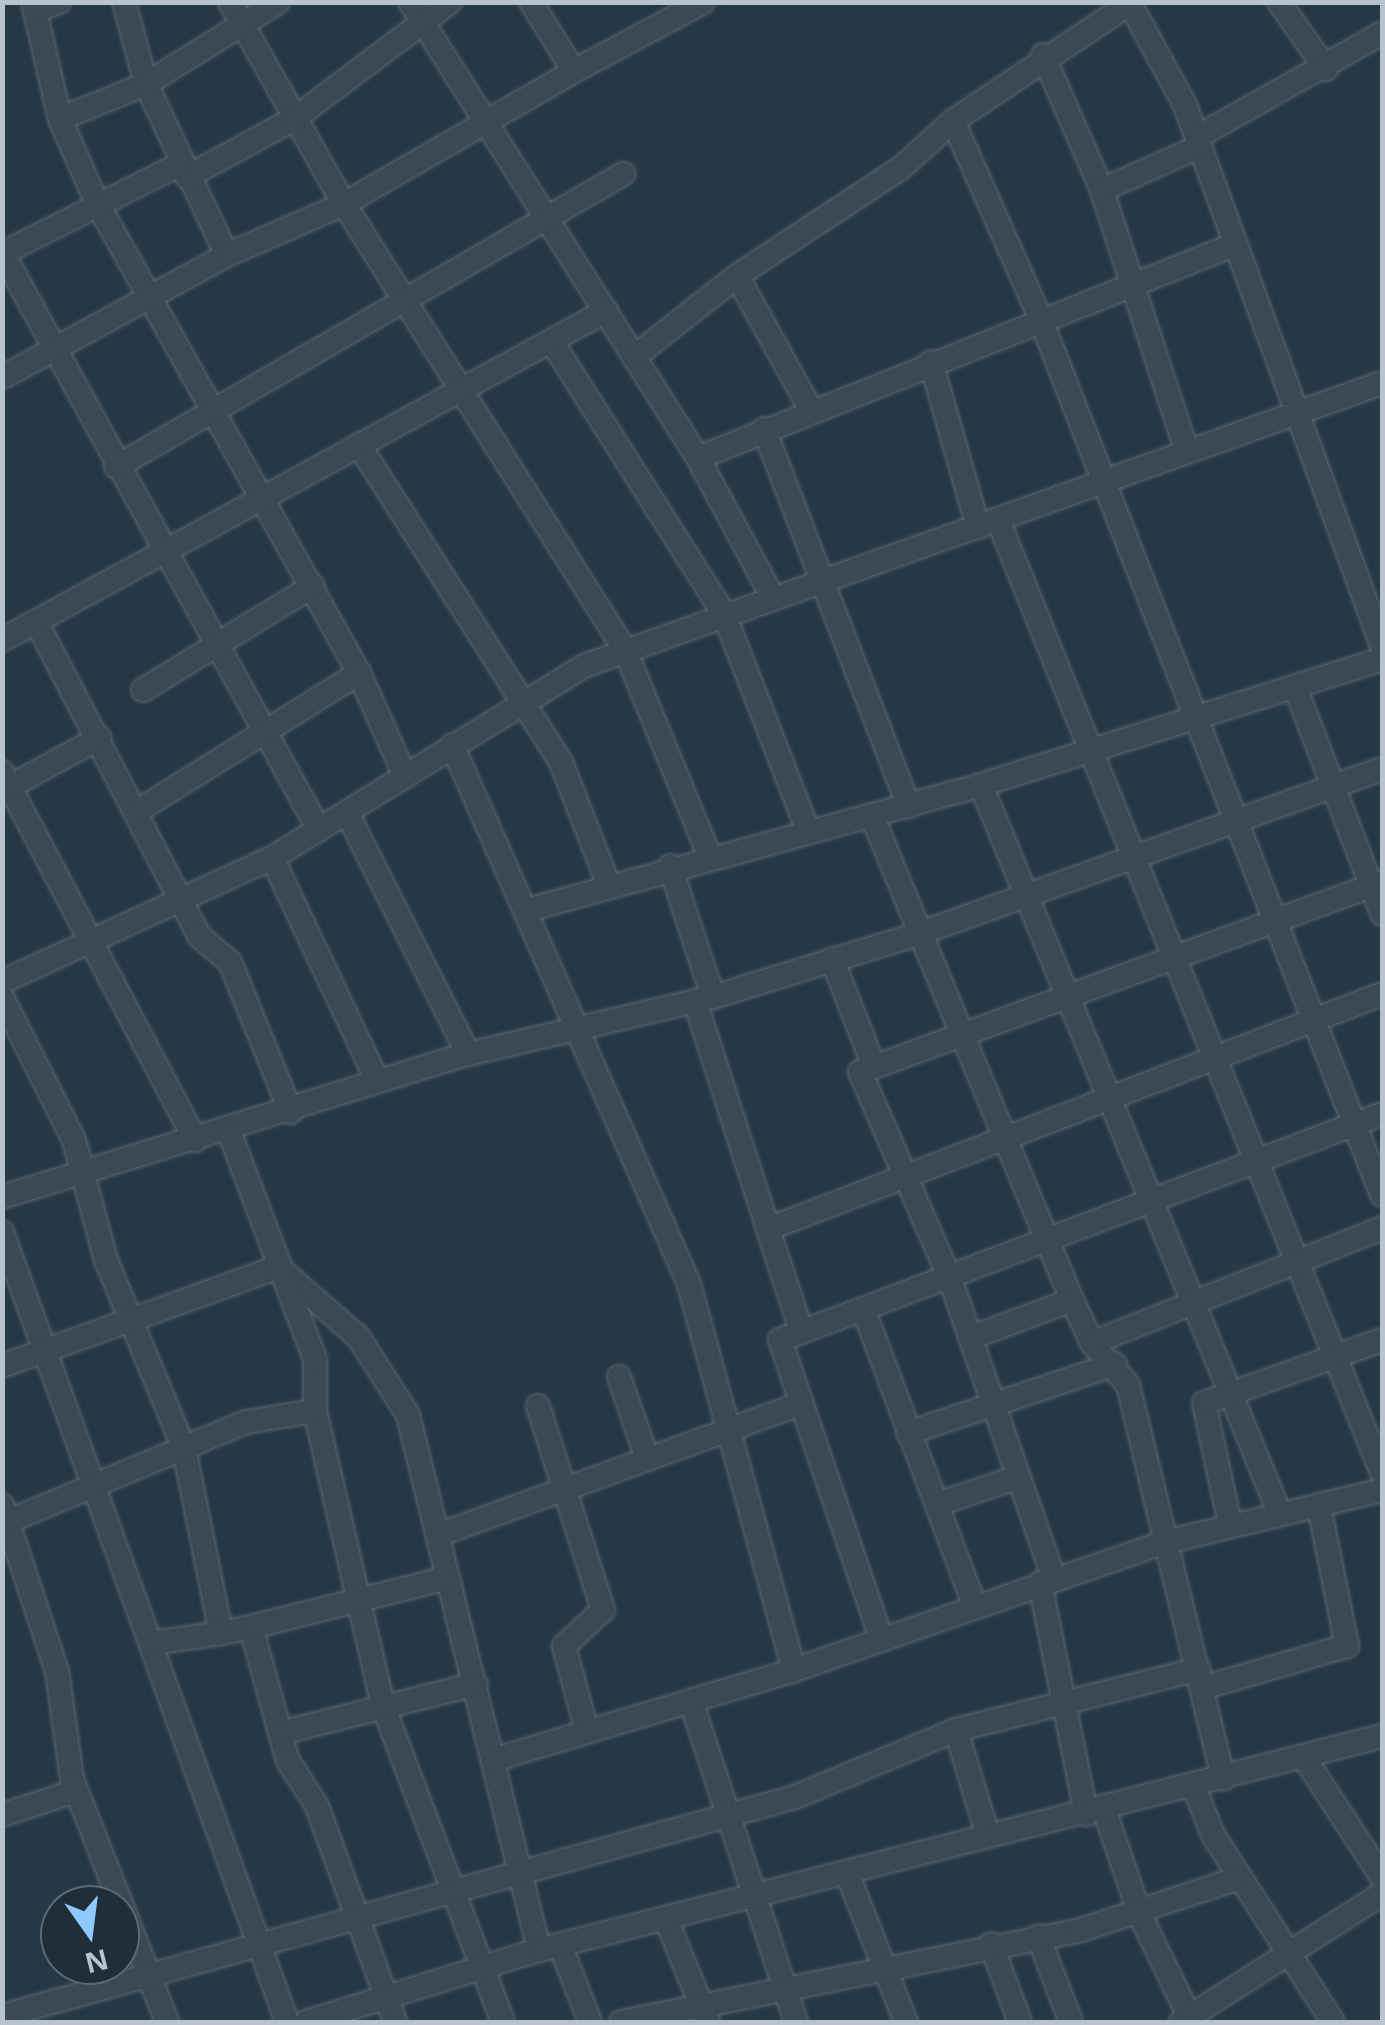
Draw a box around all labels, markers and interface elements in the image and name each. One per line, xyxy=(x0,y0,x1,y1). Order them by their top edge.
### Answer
north arrow xyxy=(40,1885,140,1985)
text: N xyxy=(81,1941,112,1983)

